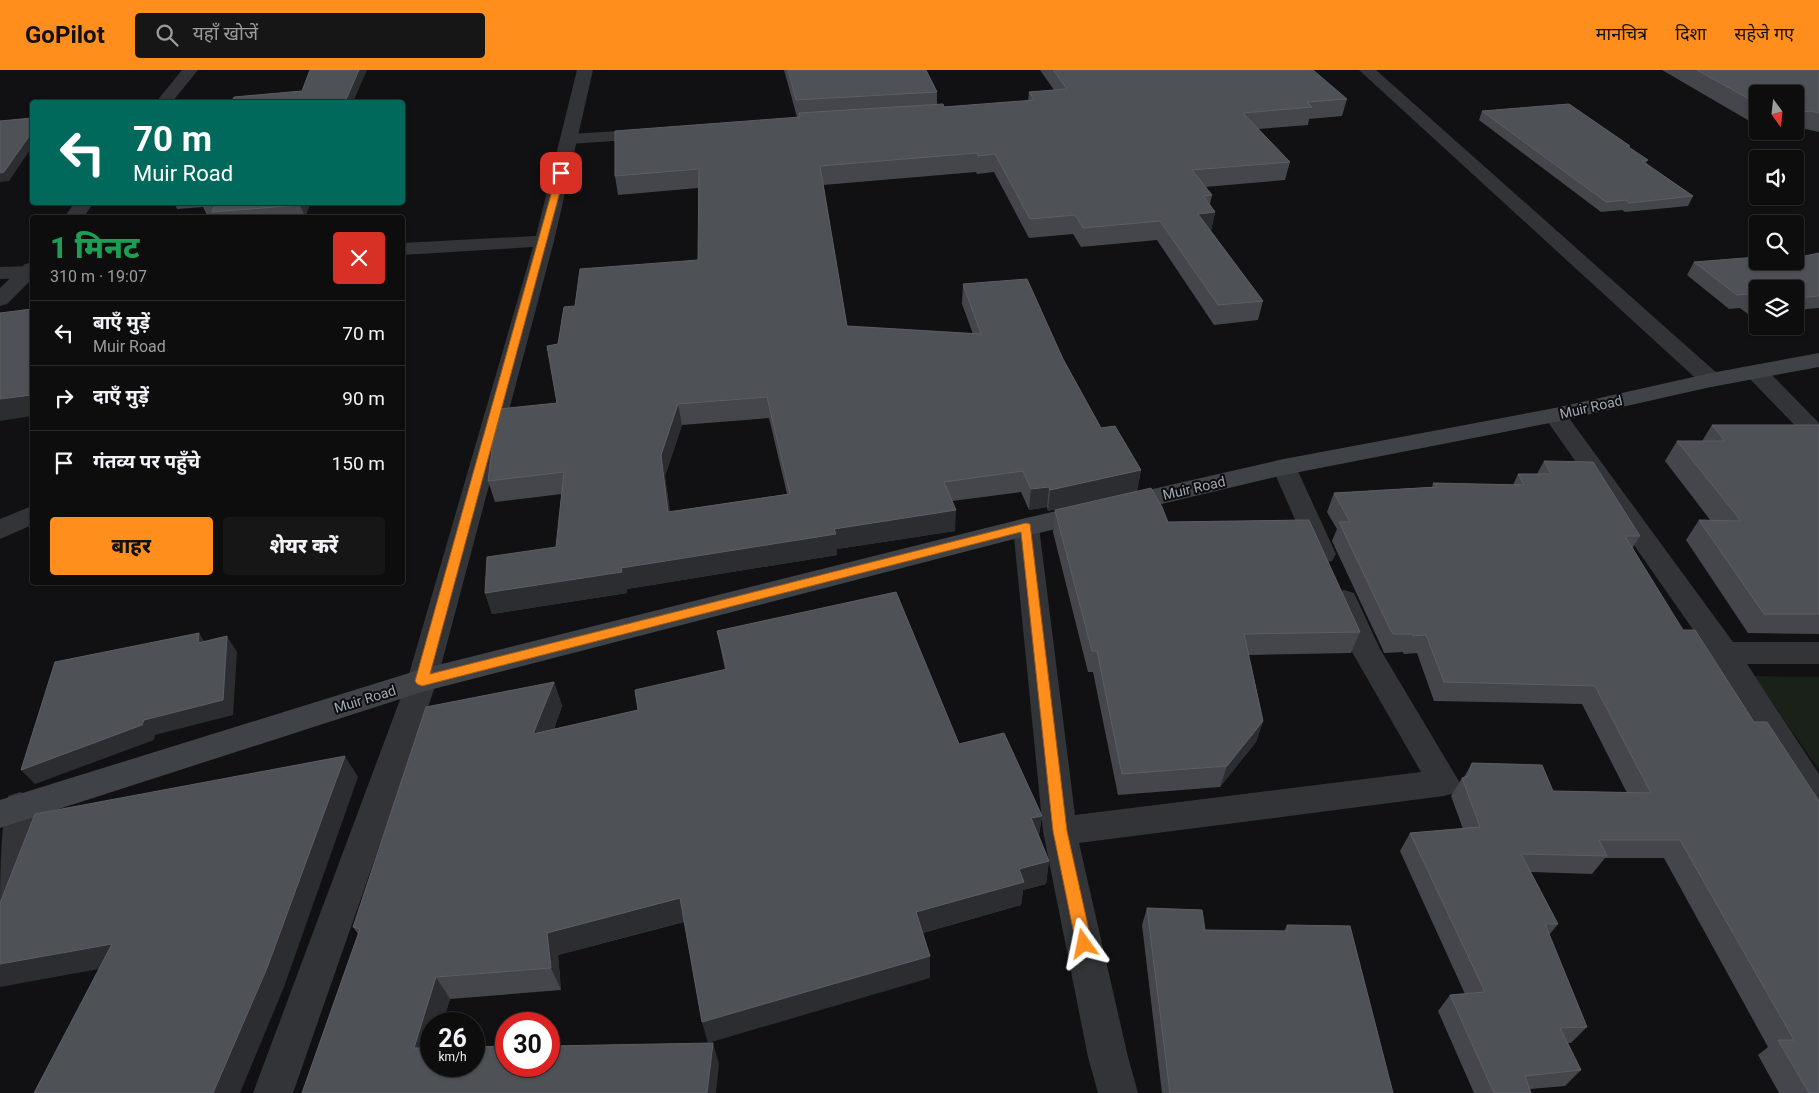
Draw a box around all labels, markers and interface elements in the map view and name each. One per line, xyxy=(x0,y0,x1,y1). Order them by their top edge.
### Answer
search box xyxy=(135,13,485,58)
text: GoPilot xyxy=(25,21,105,49)
icon: search xyxy=(153,21,181,49)
text: यहाँ खोजें xyxy=(193,22,258,45)
text: मानचित्र xyxy=(1596,23,1647,44)
text: दिशा xyxy=(1675,23,1706,44)
text: सहेजे गए xyxy=(1734,23,1794,44)
north arrow xyxy=(1749,85,1804,140)
map controls xyxy=(1749,85,1804,335)
text: 70 m xyxy=(133,119,212,160)
icon: left xyxy=(50,120,115,185)
button: sound xyxy=(1749,150,1804,205)
pin xyxy=(540,152,582,194)
icon: arrive xyxy=(547,159,575,187)
text: Muir Road xyxy=(133,161,233,186)
button: search xyxy=(1749,215,1804,270)
text: 1 मिनट xyxy=(50,230,139,265)
button: close xyxy=(333,232,385,284)
text: 310 m · 19:07 xyxy=(50,267,147,286)
button: layers xyxy=(1749,280,1804,335)
text: बाएँ मुड़ें xyxy=(93,311,150,334)
icon: left xyxy=(50,319,78,347)
text: 70 m xyxy=(342,322,385,345)
text: Muir Road xyxy=(93,337,166,356)
icon: right xyxy=(50,384,78,412)
text: दाएँ मुड़ें xyxy=(93,385,149,408)
text: 90 m xyxy=(342,387,385,410)
street label: Muir Road xyxy=(1558,392,1624,422)
icon: arrive xyxy=(50,449,78,477)
text: गंतव्य पर पहुँचे xyxy=(93,450,200,473)
text: 150 m xyxy=(332,452,385,475)
street label: Muir Road xyxy=(1161,473,1227,503)
button: बाहर xyxy=(50,517,213,575)
button: शेयर करें xyxy=(223,517,385,575)
street label: Muir Road xyxy=(332,682,398,716)
position arrow xyxy=(1057,917,1109,969)
speed limit sign: 30 xyxy=(495,1012,560,1077)
text: 26 xyxy=(438,1024,467,1053)
text: km/h xyxy=(438,1050,467,1064)

